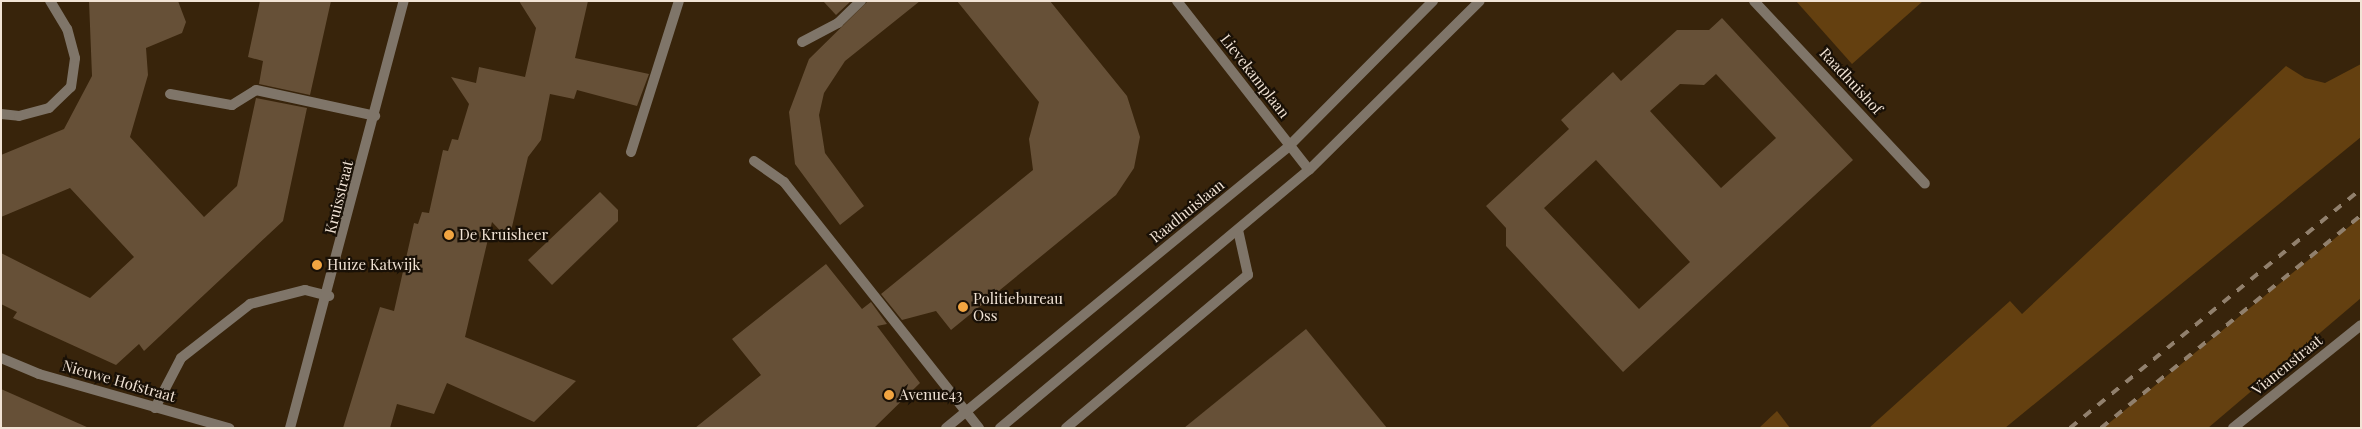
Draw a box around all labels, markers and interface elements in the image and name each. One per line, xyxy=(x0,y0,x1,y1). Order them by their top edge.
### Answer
street label: Lievekamplaan xyxy=(1217,31,1293,121)
street label: Raadhuishof xyxy=(1816,44,1886,118)
street label: Kruisstraat xyxy=(321,158,357,236)
street label: Raadhuislaan xyxy=(1146,176,1228,246)
place label: De Kruisheer xyxy=(459,226,548,244)
marker: De Kruisheer xyxy=(443,229,455,241)
place label: Huize Katwijk xyxy=(327,256,421,274)
marker: Huize Katwijk xyxy=(311,259,323,271)
place label: Politiebureau Oss xyxy=(973,289,1063,324)
marker: Politiebureau Oss xyxy=(957,301,969,313)
street label: Vianenstraat xyxy=(2248,331,2326,399)
street label: Nieuwe Hofstraat xyxy=(60,356,178,406)
place label: Avenue43 xyxy=(899,386,962,404)
marker: Avenue43 xyxy=(883,389,895,401)

